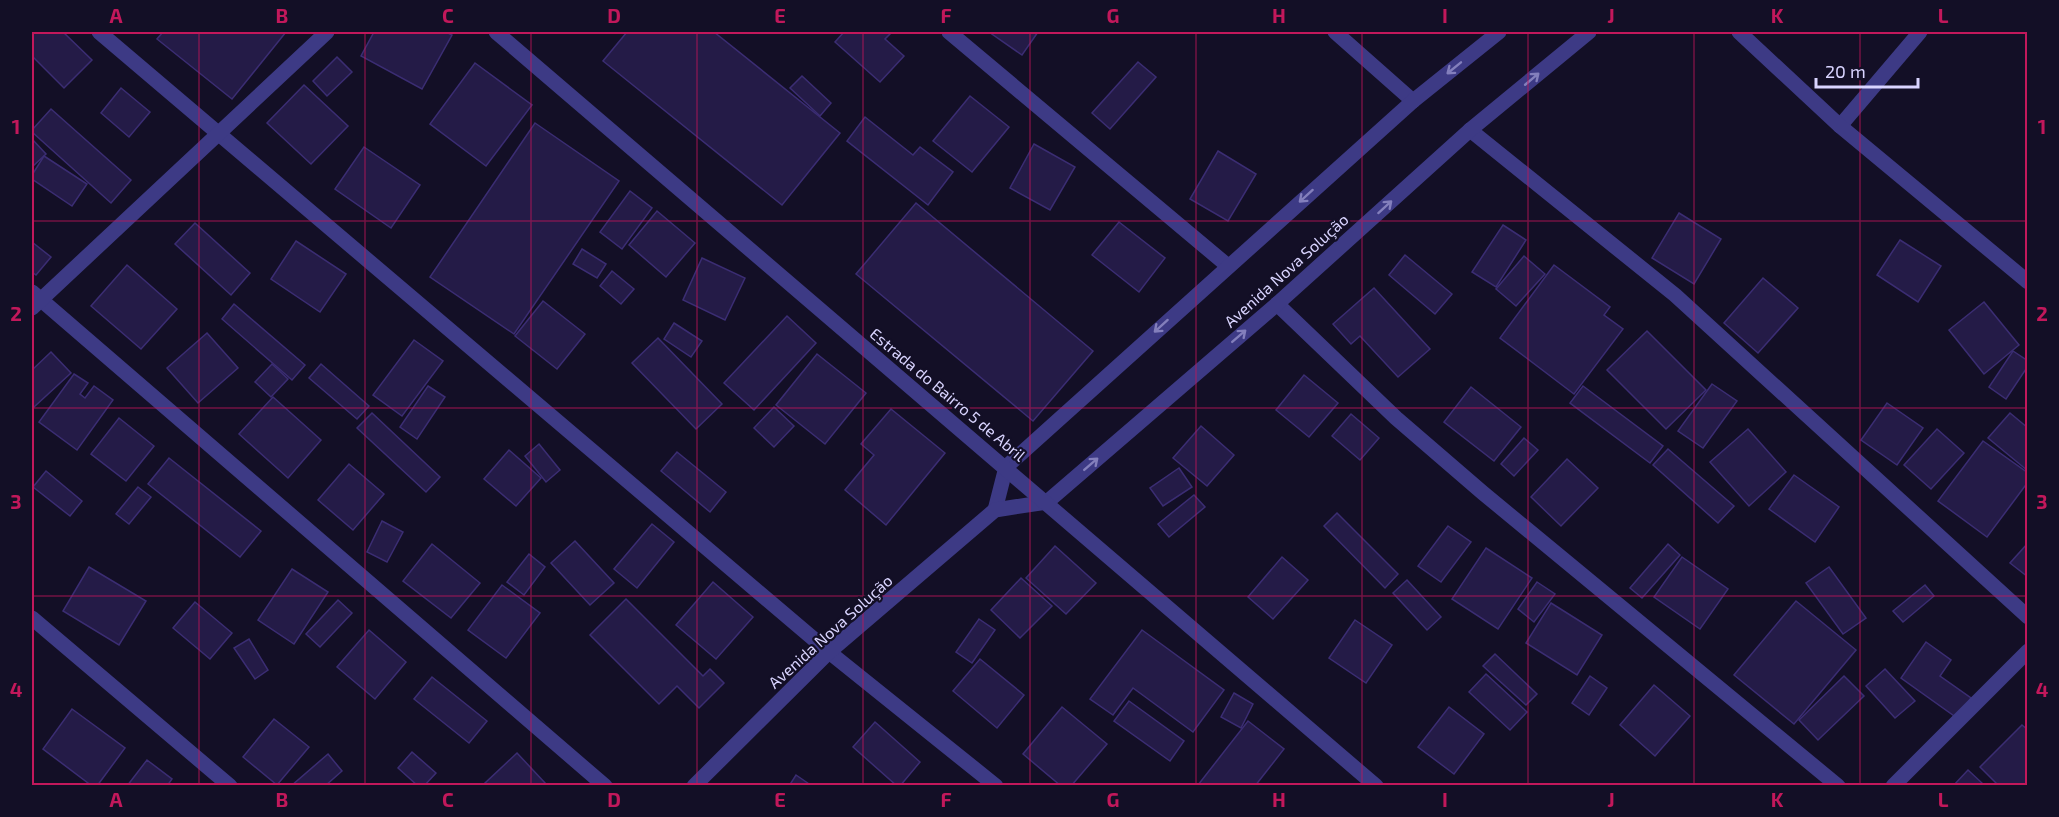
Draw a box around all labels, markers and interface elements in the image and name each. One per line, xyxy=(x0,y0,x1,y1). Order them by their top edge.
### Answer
text: A xyxy=(109,3,123,27)
text: B xyxy=(276,3,288,27)
text: C xyxy=(442,3,454,27)
text: D xyxy=(607,3,621,27)
text: E xyxy=(774,3,786,27)
text: F xyxy=(940,3,952,27)
text: G xyxy=(1107,3,1119,27)
text: H xyxy=(1272,3,1286,27)
text: I xyxy=(1442,3,1448,27)
text: J xyxy=(1607,3,1615,27)
text: K xyxy=(1771,3,1784,27)
text: L xyxy=(1938,3,1949,27)
scale bar xyxy=(1816,51,1918,89)
text: 20 m xyxy=(1825,60,1866,82)
one-way arrow xyxy=(1446,62,1462,75)
one-way arrow xyxy=(1524,72,1540,85)
text: 1 xyxy=(12,114,20,138)
text: 1 xyxy=(2038,114,2046,138)
one-way arrow xyxy=(1299,189,1314,203)
one-way arrow xyxy=(1377,200,1392,214)
street label: Avenida Nova Solução xyxy=(1220,209,1353,331)
text: 2 xyxy=(10,301,22,325)
text: 2 xyxy=(2036,301,2048,325)
one-way arrow xyxy=(1154,319,1169,333)
street label: Estrada do Bairro 5 de Abril xyxy=(866,323,1030,465)
one-way arrow xyxy=(1231,329,1246,343)
one-way arrow xyxy=(1083,457,1099,471)
text: 3 xyxy=(10,489,22,513)
text: 3 xyxy=(2036,489,2048,513)
street label: Avenida Nova Solução xyxy=(764,570,897,692)
text: 4 xyxy=(10,677,23,701)
text: 4 xyxy=(2036,677,2049,701)
text: A xyxy=(109,787,123,811)
text: B xyxy=(276,787,288,811)
text: C xyxy=(442,787,454,811)
text: D xyxy=(607,787,621,811)
text: E xyxy=(774,787,786,811)
text: F xyxy=(940,787,952,811)
text: G xyxy=(1107,787,1119,811)
text: H xyxy=(1272,787,1286,811)
text: I xyxy=(1442,787,1448,811)
text: J xyxy=(1607,787,1615,811)
text: K xyxy=(1771,787,1784,811)
text: L xyxy=(1938,787,1949,811)

